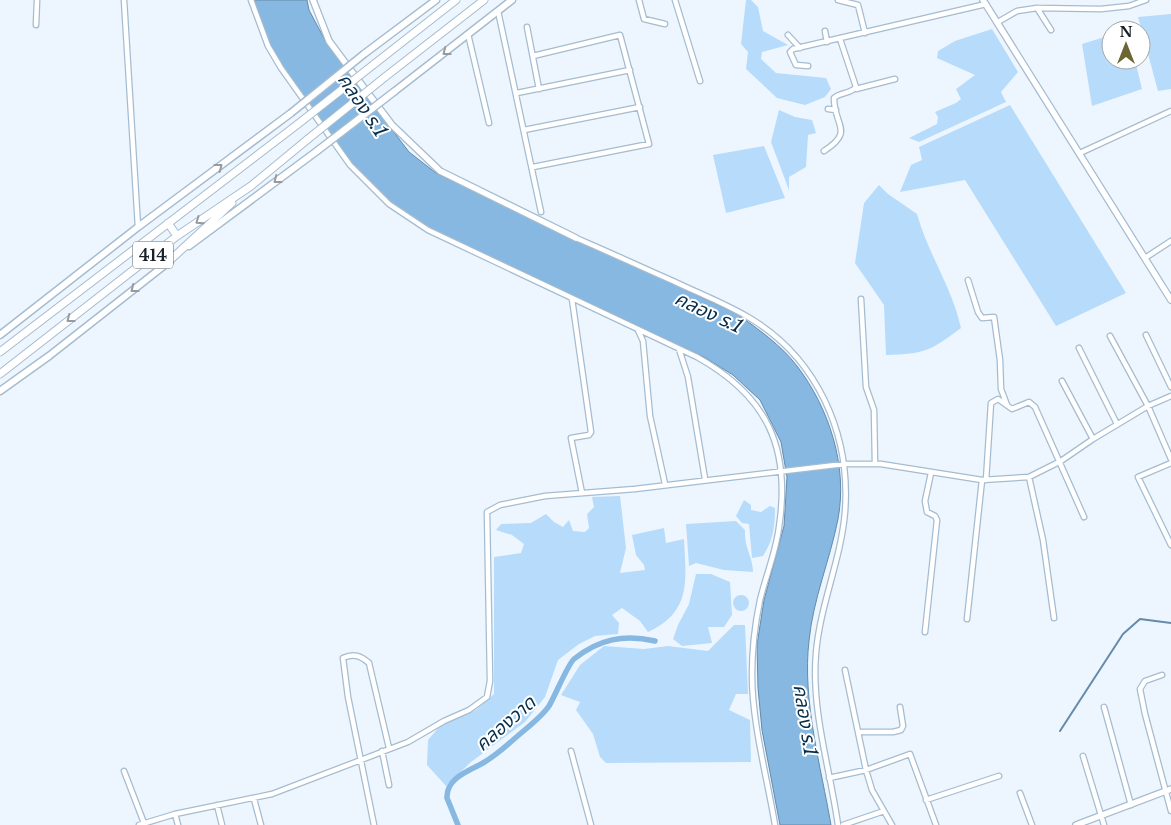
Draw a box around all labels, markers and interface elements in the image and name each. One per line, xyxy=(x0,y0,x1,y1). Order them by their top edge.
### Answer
north arrow xyxy=(1101,20,1151,70)
text: N xyxy=(1119,23,1133,41)
one-way arrow xyxy=(442,46,451,55)
water label: คลอง ร.1 xyxy=(333,69,392,142)
one-way arrow xyxy=(213,164,222,172)
one-way arrow xyxy=(273,174,283,183)
one-way arrow xyxy=(195,215,205,224)
road number: 414 xyxy=(133,242,173,268)
one-way arrow xyxy=(131,284,140,292)
water label: คลอง ร.1 xyxy=(671,287,746,338)
one-way arrow xyxy=(67,314,76,322)
water label: คลอง ร.1 xyxy=(789,683,823,757)
water label: คลองวาด xyxy=(470,690,541,756)

